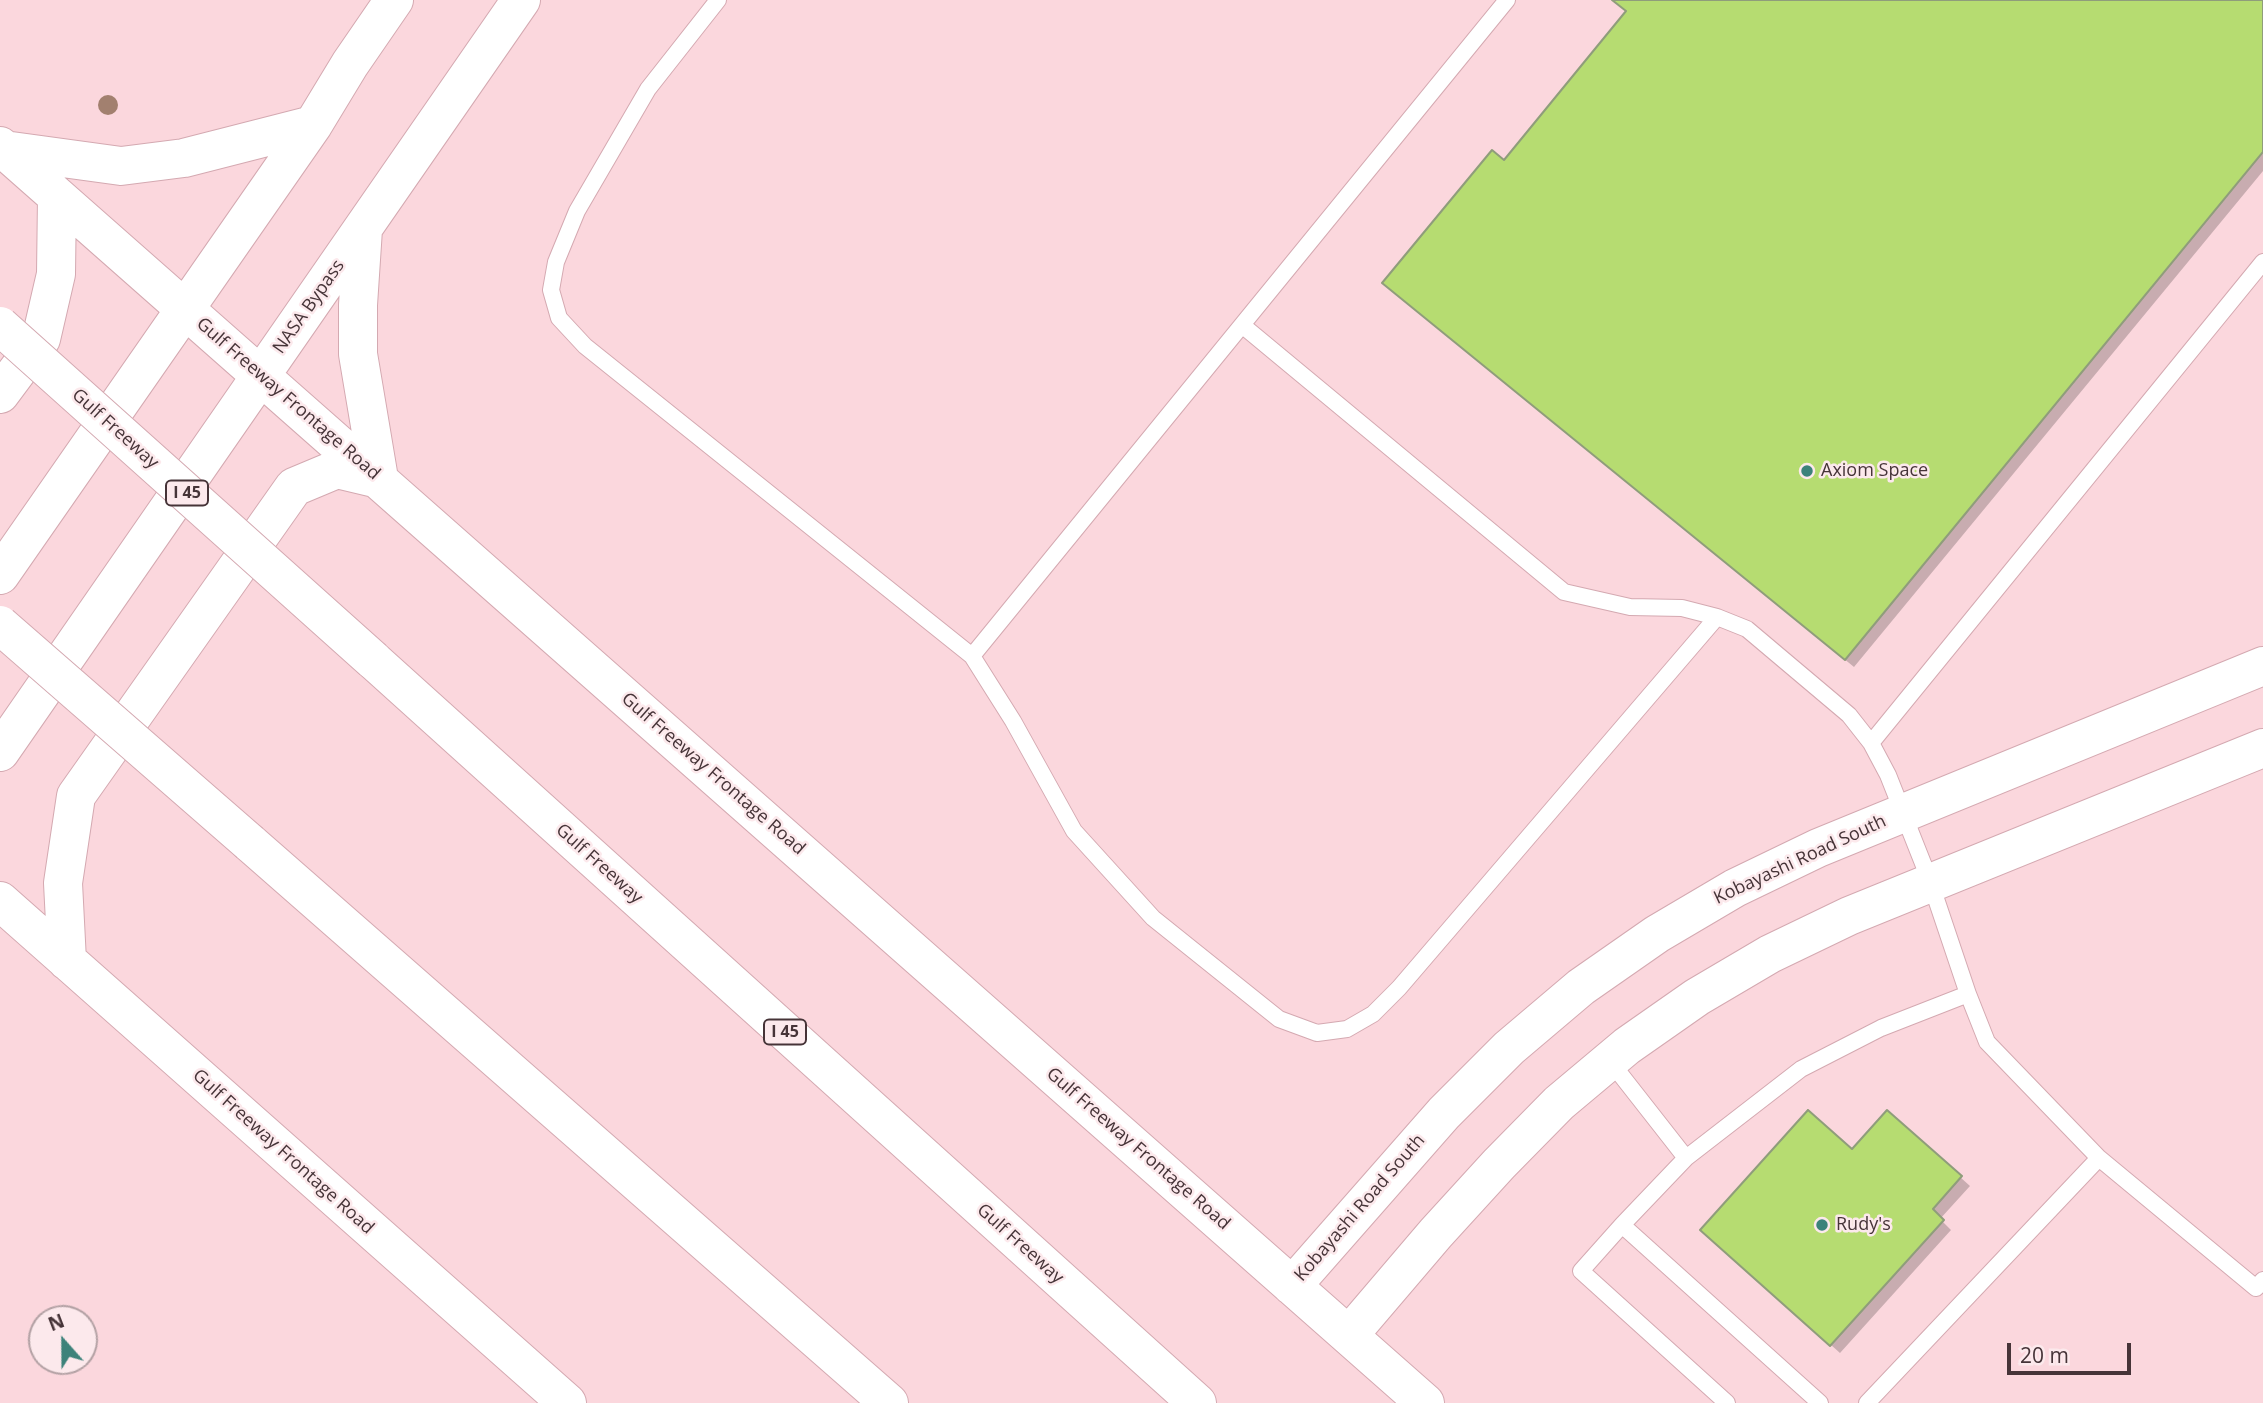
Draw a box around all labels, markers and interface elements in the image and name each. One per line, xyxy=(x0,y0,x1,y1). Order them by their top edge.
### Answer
street label: NASA Bypass xyxy=(269,256,349,358)
street label: Gulf Freeway Frontage Road xyxy=(192,313,384,485)
street label: Gulf Freeway xyxy=(67,384,163,474)
place label: Axiom Space xyxy=(1821,460,1928,482)
marker: Axiom Space xyxy=(1799,463,1815,479)
road number: I 45 xyxy=(166,480,208,506)
street label: Gulf Freeway Frontage Road xyxy=(617,688,809,860)
street label: Kobayashi Road South xyxy=(1710,811,1890,909)
street label: Gulf Freeway xyxy=(551,819,647,909)
road number: I 45 xyxy=(764,1020,806,1044)
street label: Gulf Freeway Frontage Road xyxy=(1042,1063,1234,1235)
street label: Gulf Freeway Frontage Road xyxy=(188,1065,378,1239)
street label: Kobayashi Road South xyxy=(1290,1130,1430,1286)
street label: Gulf Freeway xyxy=(972,1199,1068,1289)
place label: Rudy's xyxy=(1836,1214,1891,1236)
marker: Rudy's xyxy=(1814,1217,1830,1233)
north arrow xyxy=(28,1305,98,1375)
text: N xyxy=(44,1307,68,1337)
scale bar xyxy=(2011,1330,2135,1374)
text: 20 m xyxy=(2020,1341,2069,1369)

